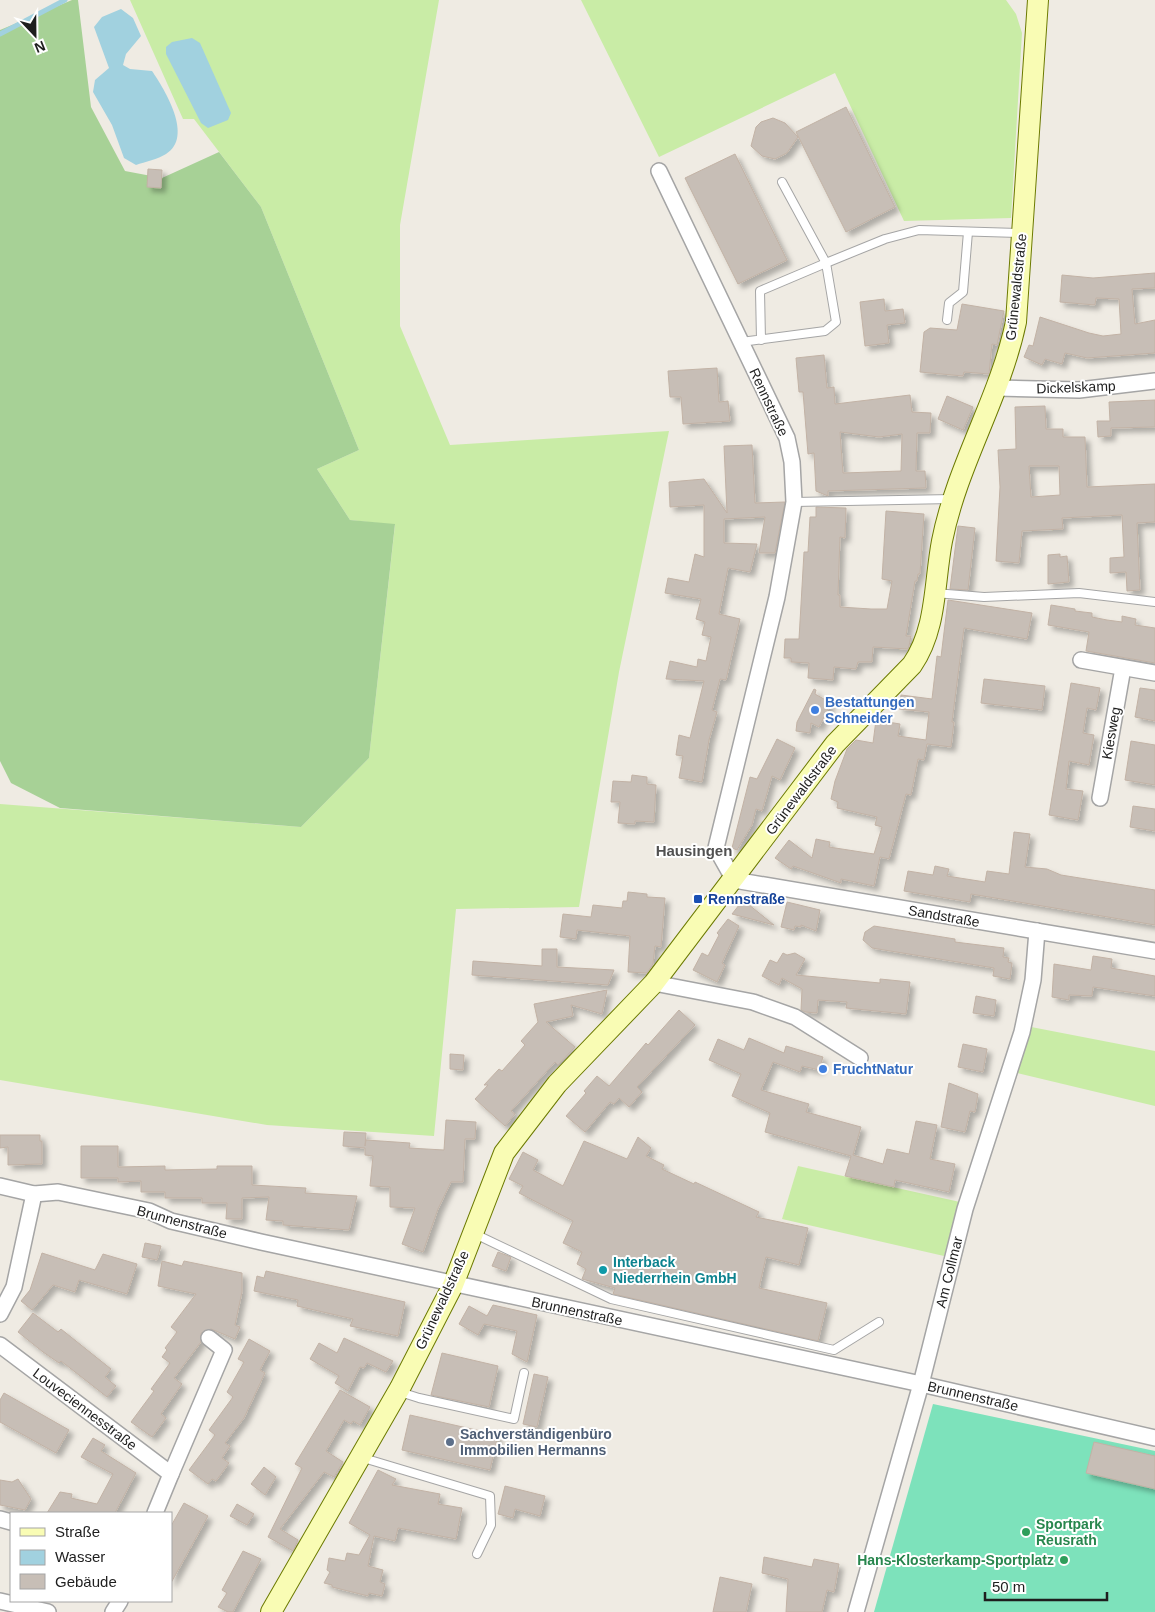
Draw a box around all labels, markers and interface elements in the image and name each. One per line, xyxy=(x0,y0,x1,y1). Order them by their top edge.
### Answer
north arrow xyxy=(10,10,60,60)
text: N xyxy=(32,38,48,56)
street label: Grünewaldstraße xyxy=(1002,233,1030,341)
street label: Rennstraße xyxy=(746,365,792,439)
street label: Dickelskamp xyxy=(1036,378,1116,396)
place label: Bestattungen Schneider xyxy=(825,694,914,726)
marker: Bestattungen Schneider xyxy=(809,704,821,716)
street label: Kiesweg xyxy=(1099,706,1123,760)
street label: Grünewaldstraße xyxy=(762,742,840,838)
district label: Hausingen xyxy=(656,842,732,859)
place label: Rennstraße xyxy=(708,891,785,907)
marker: Rennstraße xyxy=(692,893,704,905)
street label: Sandstraße xyxy=(907,902,981,930)
place label: FruchtNatur xyxy=(833,1061,914,1077)
marker: FruchtNatur xyxy=(817,1063,829,1075)
street label: Brunnenstraße xyxy=(135,1202,229,1242)
street label: Am Collmar xyxy=(932,1234,966,1309)
street label: Grünewaldstraße xyxy=(412,1248,472,1352)
place label: Interback Niederrhein GmbH xyxy=(613,1254,737,1286)
marker: Interback Niederrhein GmbH xyxy=(597,1264,609,1276)
street label: Brunnenstraße xyxy=(530,1294,624,1328)
street label: Louveciennesstraße xyxy=(30,1365,140,1453)
street label: Brunnenstraße xyxy=(926,1378,1020,1414)
place label: Sachverständigenbüro Immobilien Hermanns xyxy=(460,1426,612,1458)
marker: Sachverständigenbüro Immobilien Hermanns xyxy=(444,1436,456,1448)
legend xyxy=(10,1512,172,1602)
place label: Sportpark Reusrath xyxy=(1036,1516,1102,1548)
text: Straße xyxy=(55,1523,100,1540)
marker: Sportpark Reusrath xyxy=(1020,1526,1032,1538)
text: Wasser xyxy=(55,1548,105,1565)
place label: Hans-Klosterkamp-Sportplatz xyxy=(857,1552,1054,1568)
marker: Hans-Klosterkamp-Sportplatz xyxy=(1058,1554,1070,1566)
scale bar xyxy=(985,1570,1108,1602)
text: Gebäude xyxy=(55,1573,117,1590)
text: 50 m xyxy=(992,1578,1025,1595)

